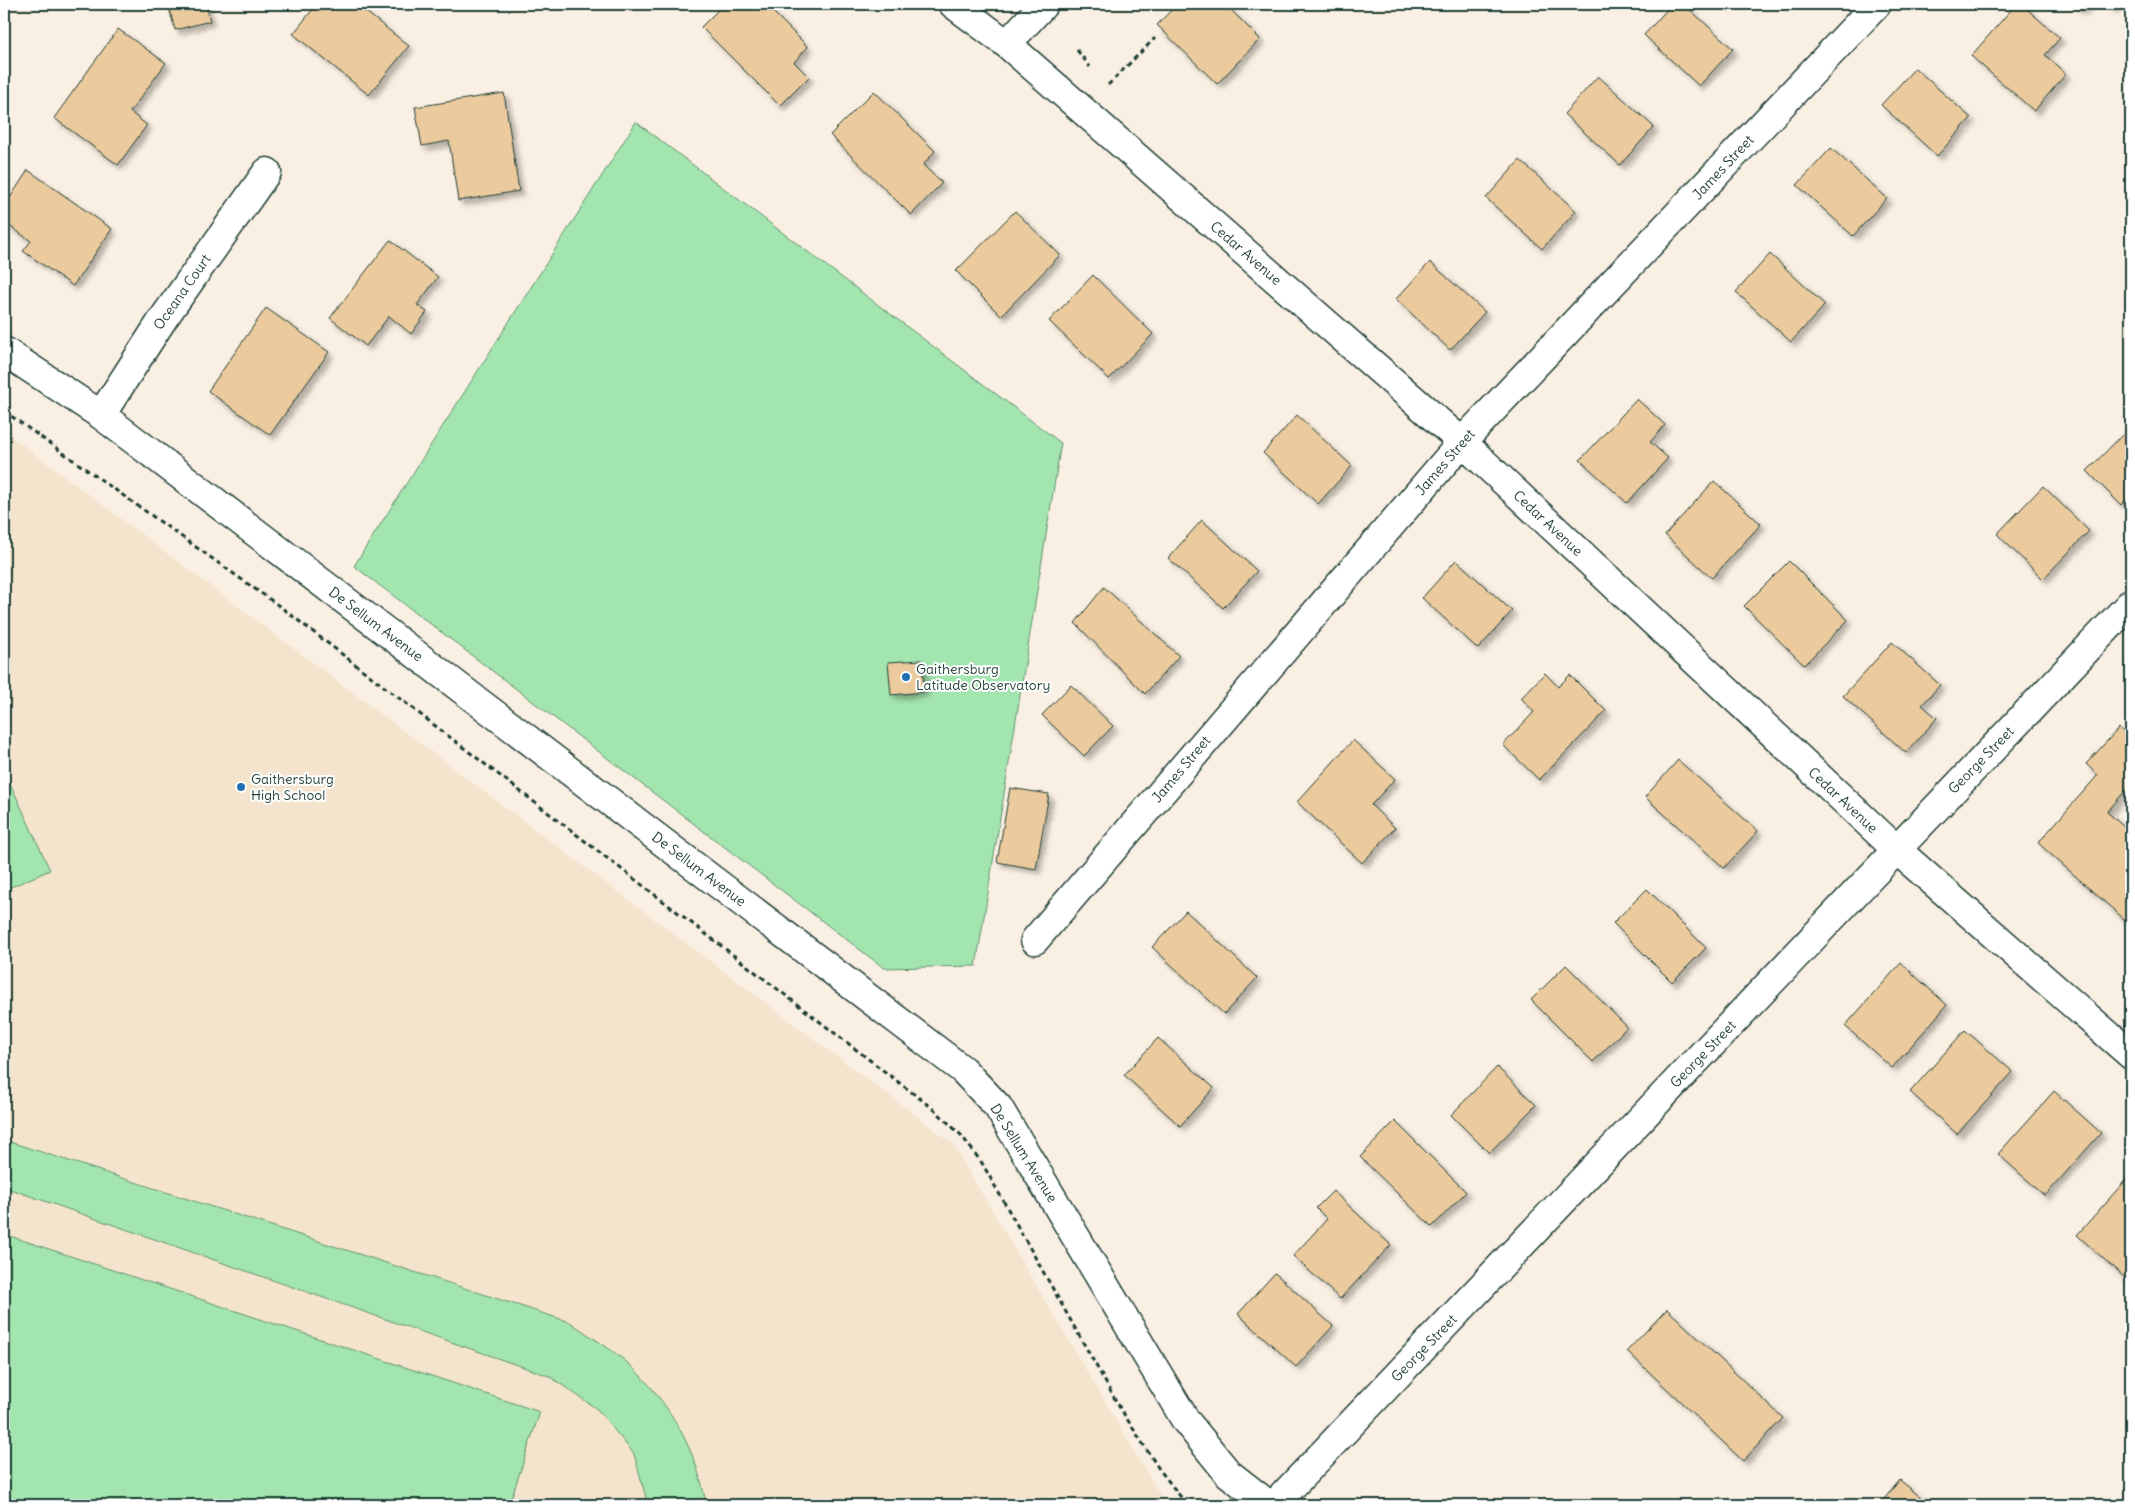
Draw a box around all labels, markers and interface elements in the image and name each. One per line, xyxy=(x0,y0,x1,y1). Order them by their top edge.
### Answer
street label: James Street xyxy=(1688,131,1758,203)
street label: Cedar Avenue xyxy=(1207,217,1285,289)
street label: Oceana Court xyxy=(149,250,215,333)
street label: James Street xyxy=(1411,425,1479,499)
street label: Cedar Avenue xyxy=(1509,486,1587,560)
street label: De Sellum Avenue xyxy=(325,583,427,665)
place label: Gaithersburg Latitude Observatory xyxy=(916,660,1050,694)
marker: Gaithersburg Latitude Observatory xyxy=(900,671,912,683)
street label: George Street xyxy=(1944,722,2018,798)
street label: James Street xyxy=(1148,732,1214,806)
street label: Cedar Avenue xyxy=(1804,763,1882,837)
place label: Gaithersburg High School xyxy=(251,770,334,804)
marker: Gaithersburg High School xyxy=(235,781,247,793)
street label: De Sellum Avenue xyxy=(648,828,750,910)
street label: George Street xyxy=(1666,1016,1740,1092)
street label: De Sellum Avenue xyxy=(986,1100,1062,1206)
street label: George Street xyxy=(1387,1310,1461,1386)

